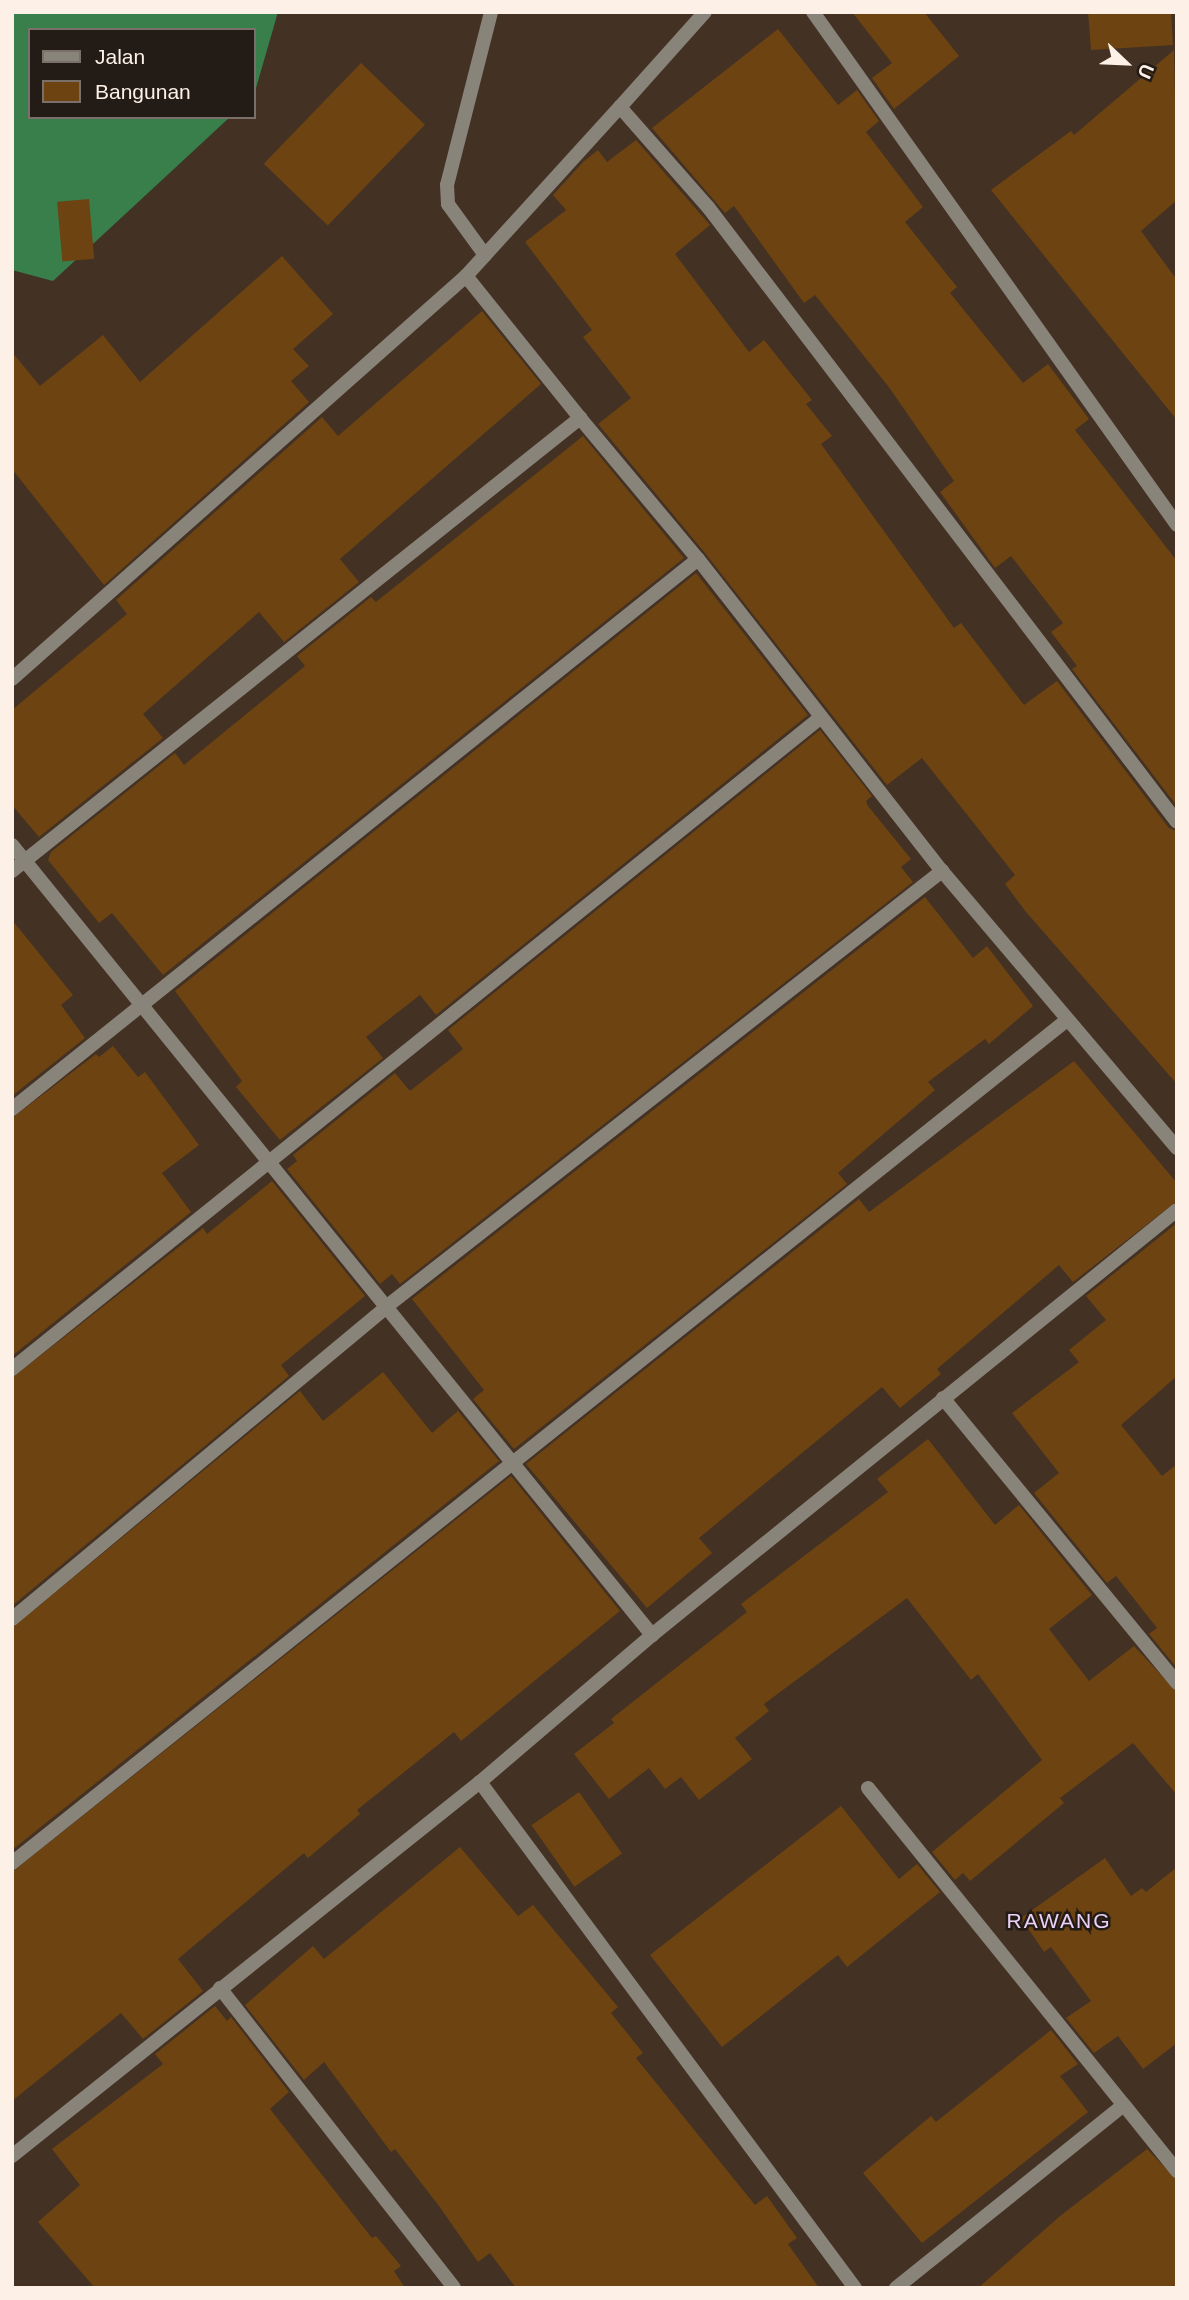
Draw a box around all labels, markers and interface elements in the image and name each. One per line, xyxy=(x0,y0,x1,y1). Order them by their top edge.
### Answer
legend xyxy=(28,28,256,119)
north arrow xyxy=(1091,28,1161,98)
text: Jalan xyxy=(95,45,145,68)
text: U xyxy=(1133,61,1158,82)
text: Bangunan xyxy=(95,80,191,103)
district label: RAWANG xyxy=(1007,1908,1111,1934)

